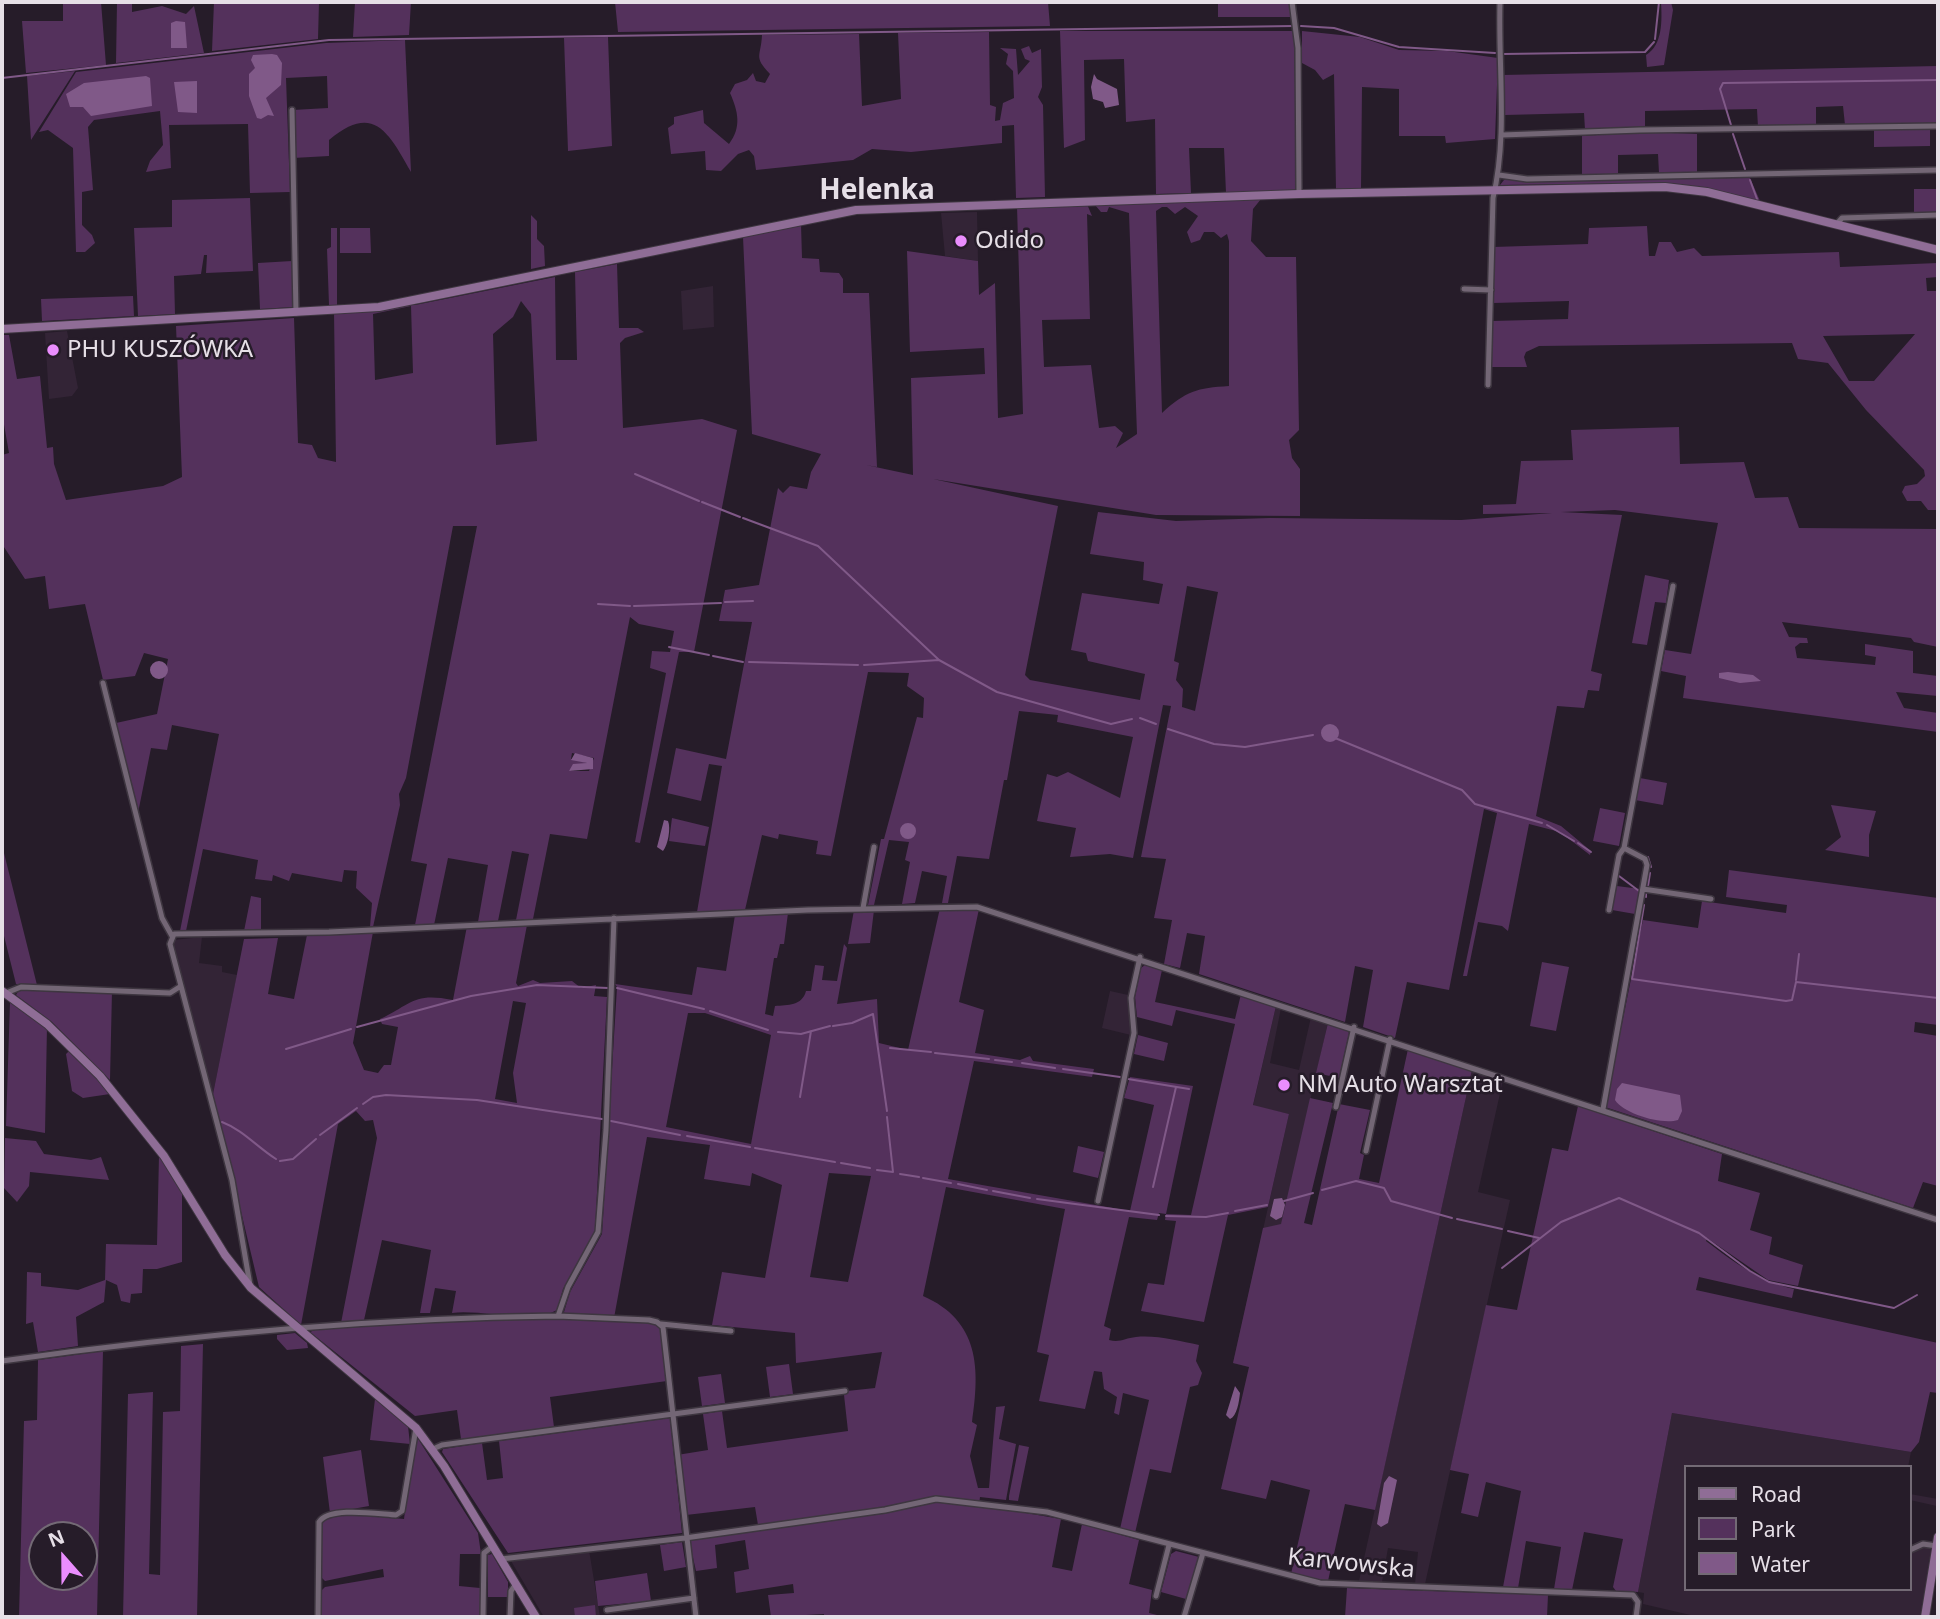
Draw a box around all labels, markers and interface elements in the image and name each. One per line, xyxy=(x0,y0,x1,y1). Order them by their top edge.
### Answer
district label: Helenka xyxy=(819,174,935,208)
place label: Odido xyxy=(975,227,1044,255)
marker: Odido xyxy=(953,233,969,249)
place label: PHU KUSZÓWKA xyxy=(67,336,253,364)
marker: PHU KUSZÓWKA xyxy=(45,342,61,358)
place label: NM Auto Warsztat xyxy=(1298,1071,1503,1099)
marker: NM Auto Warsztat xyxy=(1276,1077,1292,1093)
legend xyxy=(1685,1465,1912,1591)
text: Road xyxy=(1751,1480,1801,1508)
text: Park xyxy=(1751,1515,1795,1543)
north arrow xyxy=(28,1521,98,1591)
text: N xyxy=(44,1523,68,1553)
street label: Karwowska xyxy=(1286,1543,1416,1585)
text: Water xyxy=(1751,1550,1810,1578)

